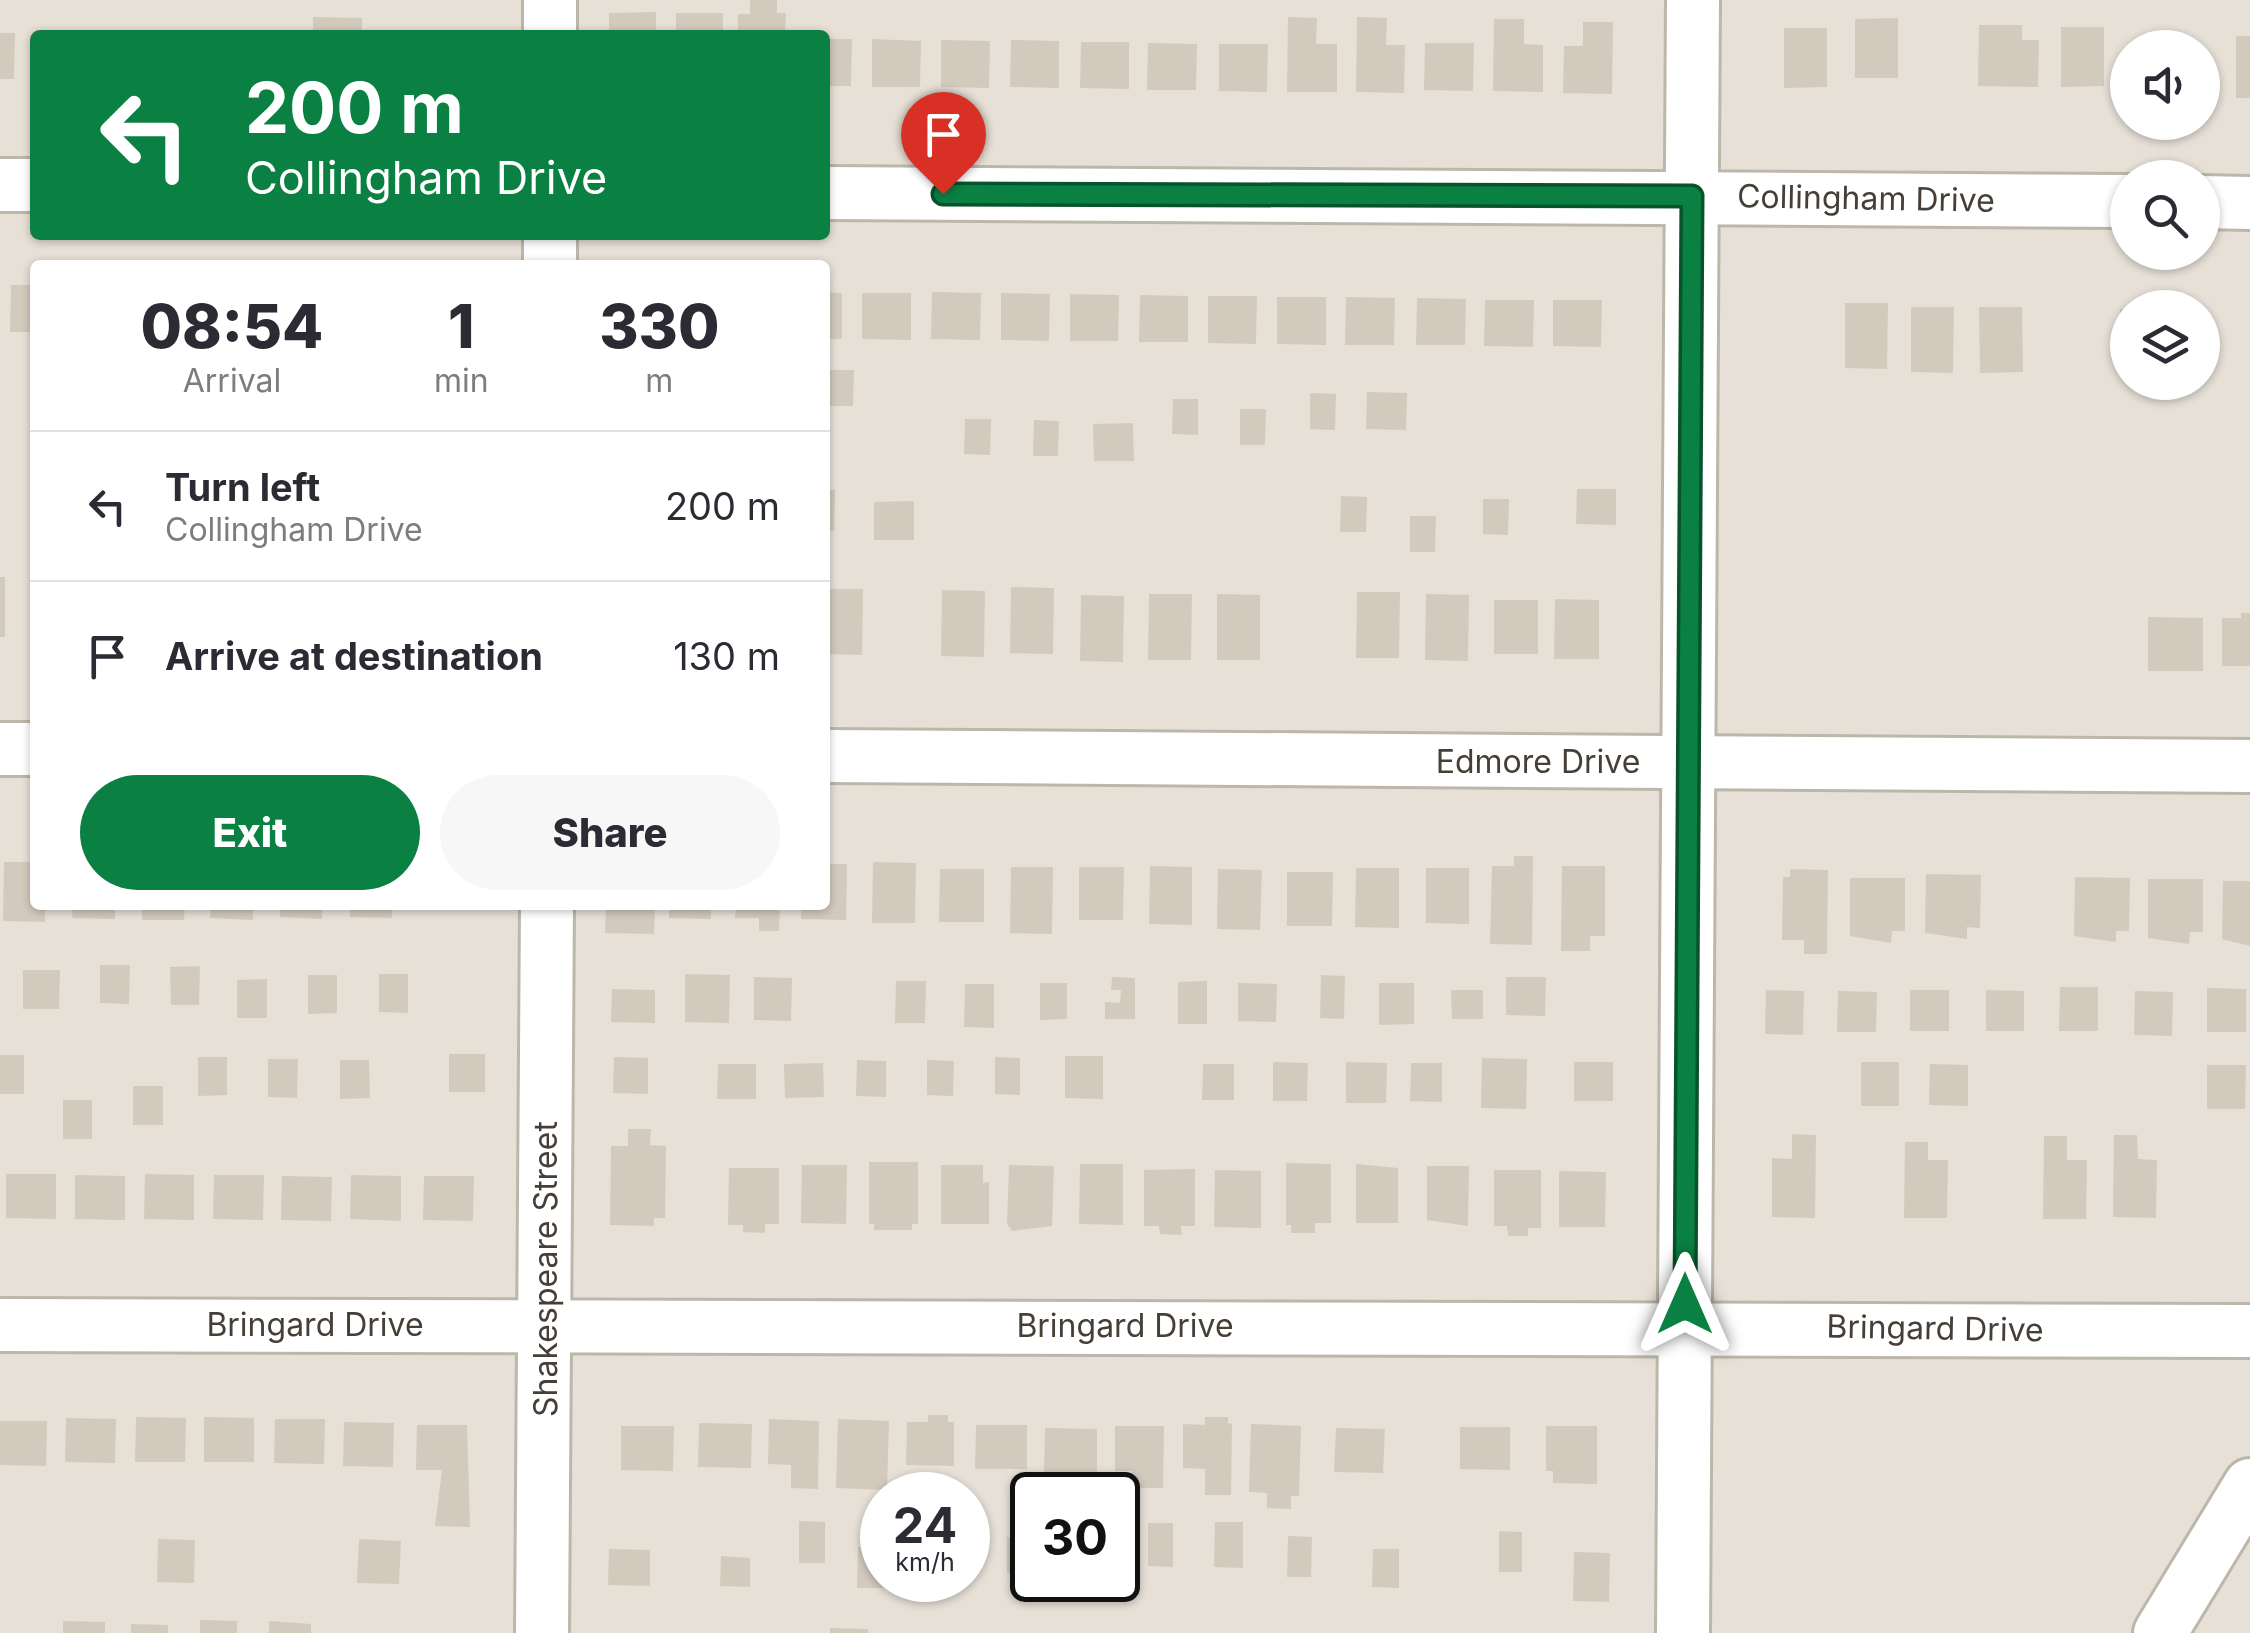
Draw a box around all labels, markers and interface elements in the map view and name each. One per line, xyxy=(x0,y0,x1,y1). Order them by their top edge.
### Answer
map controls xyxy=(2110,30,2220,400)
button: sound xyxy=(2110,30,2220,140)
text: 200 m xyxy=(245,65,464,150)
icon: left xyxy=(80,70,210,200)
pin xyxy=(901,92,986,195)
icon: arrive xyxy=(916,107,971,162)
text: Collingham Drive xyxy=(245,150,607,205)
button: search xyxy=(2110,160,2220,270)
street label: Collingham Drive xyxy=(1737,176,1995,220)
text: 08:54 xyxy=(141,290,323,362)
text: 1 xyxy=(448,290,475,362)
text: 330 xyxy=(599,290,719,362)
button: layers xyxy=(2110,290,2220,400)
text: Arrival xyxy=(183,361,281,400)
text: min xyxy=(434,361,489,400)
text: m xyxy=(645,361,673,400)
text: Turn left xyxy=(165,464,320,510)
icon: left xyxy=(80,479,135,534)
text: 200 m xyxy=(665,483,780,529)
text: Collingham Drive xyxy=(165,510,423,549)
icon: arrive xyxy=(80,629,135,684)
text: Arrive at destination xyxy=(165,633,543,679)
text: 130 m xyxy=(673,633,780,679)
street label: Edmore Drive xyxy=(1436,742,1640,781)
button: Exit xyxy=(80,775,420,890)
button: Share xyxy=(440,775,780,890)
street label: Shakespeare Street xyxy=(526,1121,565,1417)
position arrow xyxy=(1633,1252,1737,1356)
street label: Bringard Drive xyxy=(206,1305,424,1344)
street label: Bringard Drive xyxy=(1016,1306,1234,1345)
street label: Bringard Drive xyxy=(1826,1307,2044,1349)
speed limit sign: 30 xyxy=(1010,1472,1140,1602)
text: 24 xyxy=(893,1495,957,1555)
text: km/h xyxy=(895,1547,955,1577)

